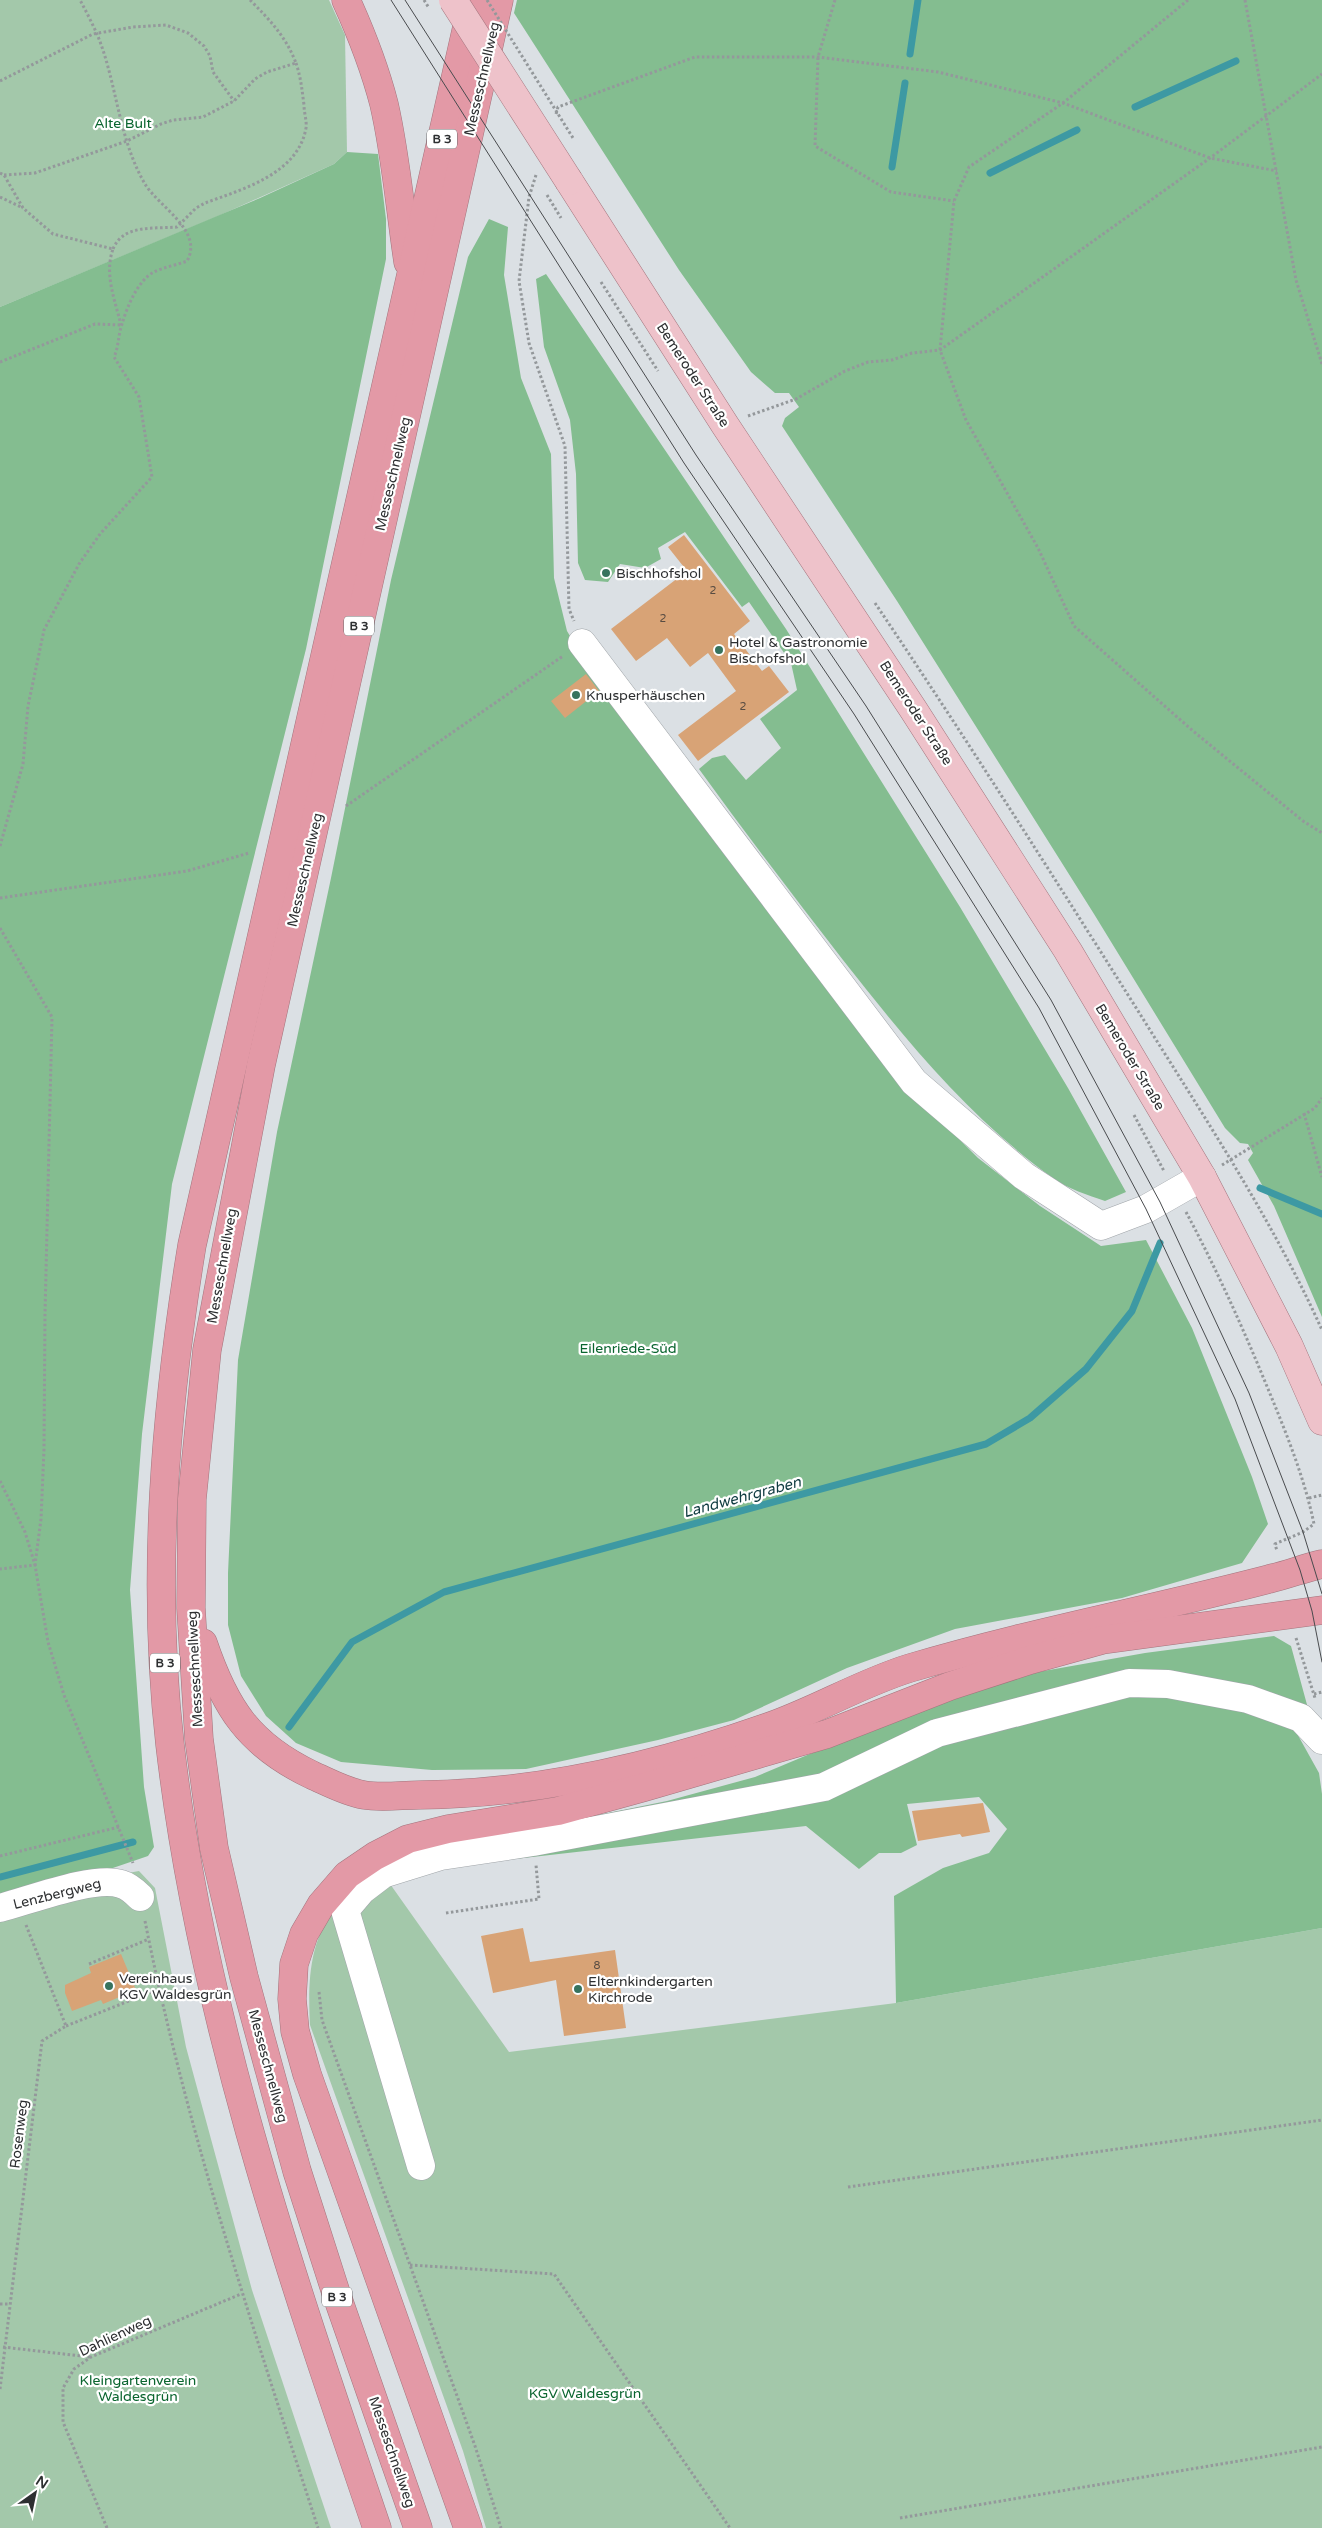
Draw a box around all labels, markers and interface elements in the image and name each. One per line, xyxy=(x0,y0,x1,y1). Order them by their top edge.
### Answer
street label: Messeschnellweg xyxy=(461,20,503,138)
park label: Alte Bult xyxy=(94,115,152,132)
road number: B 3 xyxy=(427,130,457,148)
street label: Bemeroder Straße xyxy=(653,320,733,430)
street label: Messeschnellweg xyxy=(372,415,414,533)
place label: Bischhofshol xyxy=(616,565,701,582)
marker: Bischhofshol xyxy=(600,567,612,579)
house number: 2 xyxy=(710,584,717,597)
house number: 2 xyxy=(660,612,667,625)
road number: B 3 xyxy=(344,616,374,636)
place label: Hotel & Gastronomie Bischofshol xyxy=(729,634,868,667)
marker: Hotel & Gastronomie Bischofshol xyxy=(713,644,725,656)
street label: Bemeroder Straße xyxy=(876,658,956,768)
place label: Knusperhäuschen xyxy=(586,687,705,704)
marker: Knusperhäuschen xyxy=(570,689,582,701)
house number: 2 xyxy=(740,700,747,713)
street label: Messeschnellweg xyxy=(284,811,326,929)
street label: Bemeroder Straße xyxy=(1092,1001,1169,1113)
street label: Messeschnellweg xyxy=(204,1207,240,1325)
park label: Eilenriede-Süd xyxy=(579,1340,677,1357)
water label: Landwehrgraben xyxy=(681,1472,804,1521)
street label: Messeschnellweg xyxy=(183,1610,207,1728)
road number: B 3 xyxy=(150,1654,180,1672)
street label: Lenzbergweg xyxy=(11,1875,103,1913)
house number: 8 xyxy=(594,1959,601,1972)
place label: Vereinhaus KGV Waldesgrün xyxy=(119,1970,232,2003)
place label: Elternkindergarten Kirchrode xyxy=(588,1973,713,2006)
marker: Vereinhaus KGV Waldesgrün xyxy=(103,1980,115,1992)
marker: Elternkindergarten Kirchrode xyxy=(572,1983,584,1995)
street label: Messeschnellweg xyxy=(245,2008,291,2124)
street label: Rosenweg xyxy=(6,2099,32,2169)
road number: B 3 xyxy=(322,2288,352,2306)
street label: Dahlienweg xyxy=(76,2312,154,2360)
park label: Kleingartenverein Waldesgrün xyxy=(80,2372,196,2405)
park label: KGV Waldesgrün xyxy=(529,2385,641,2402)
street label: Messeschnellweg xyxy=(365,2394,419,2510)
north arrow xyxy=(10,2468,60,2518)
text: N xyxy=(32,2472,51,2493)

